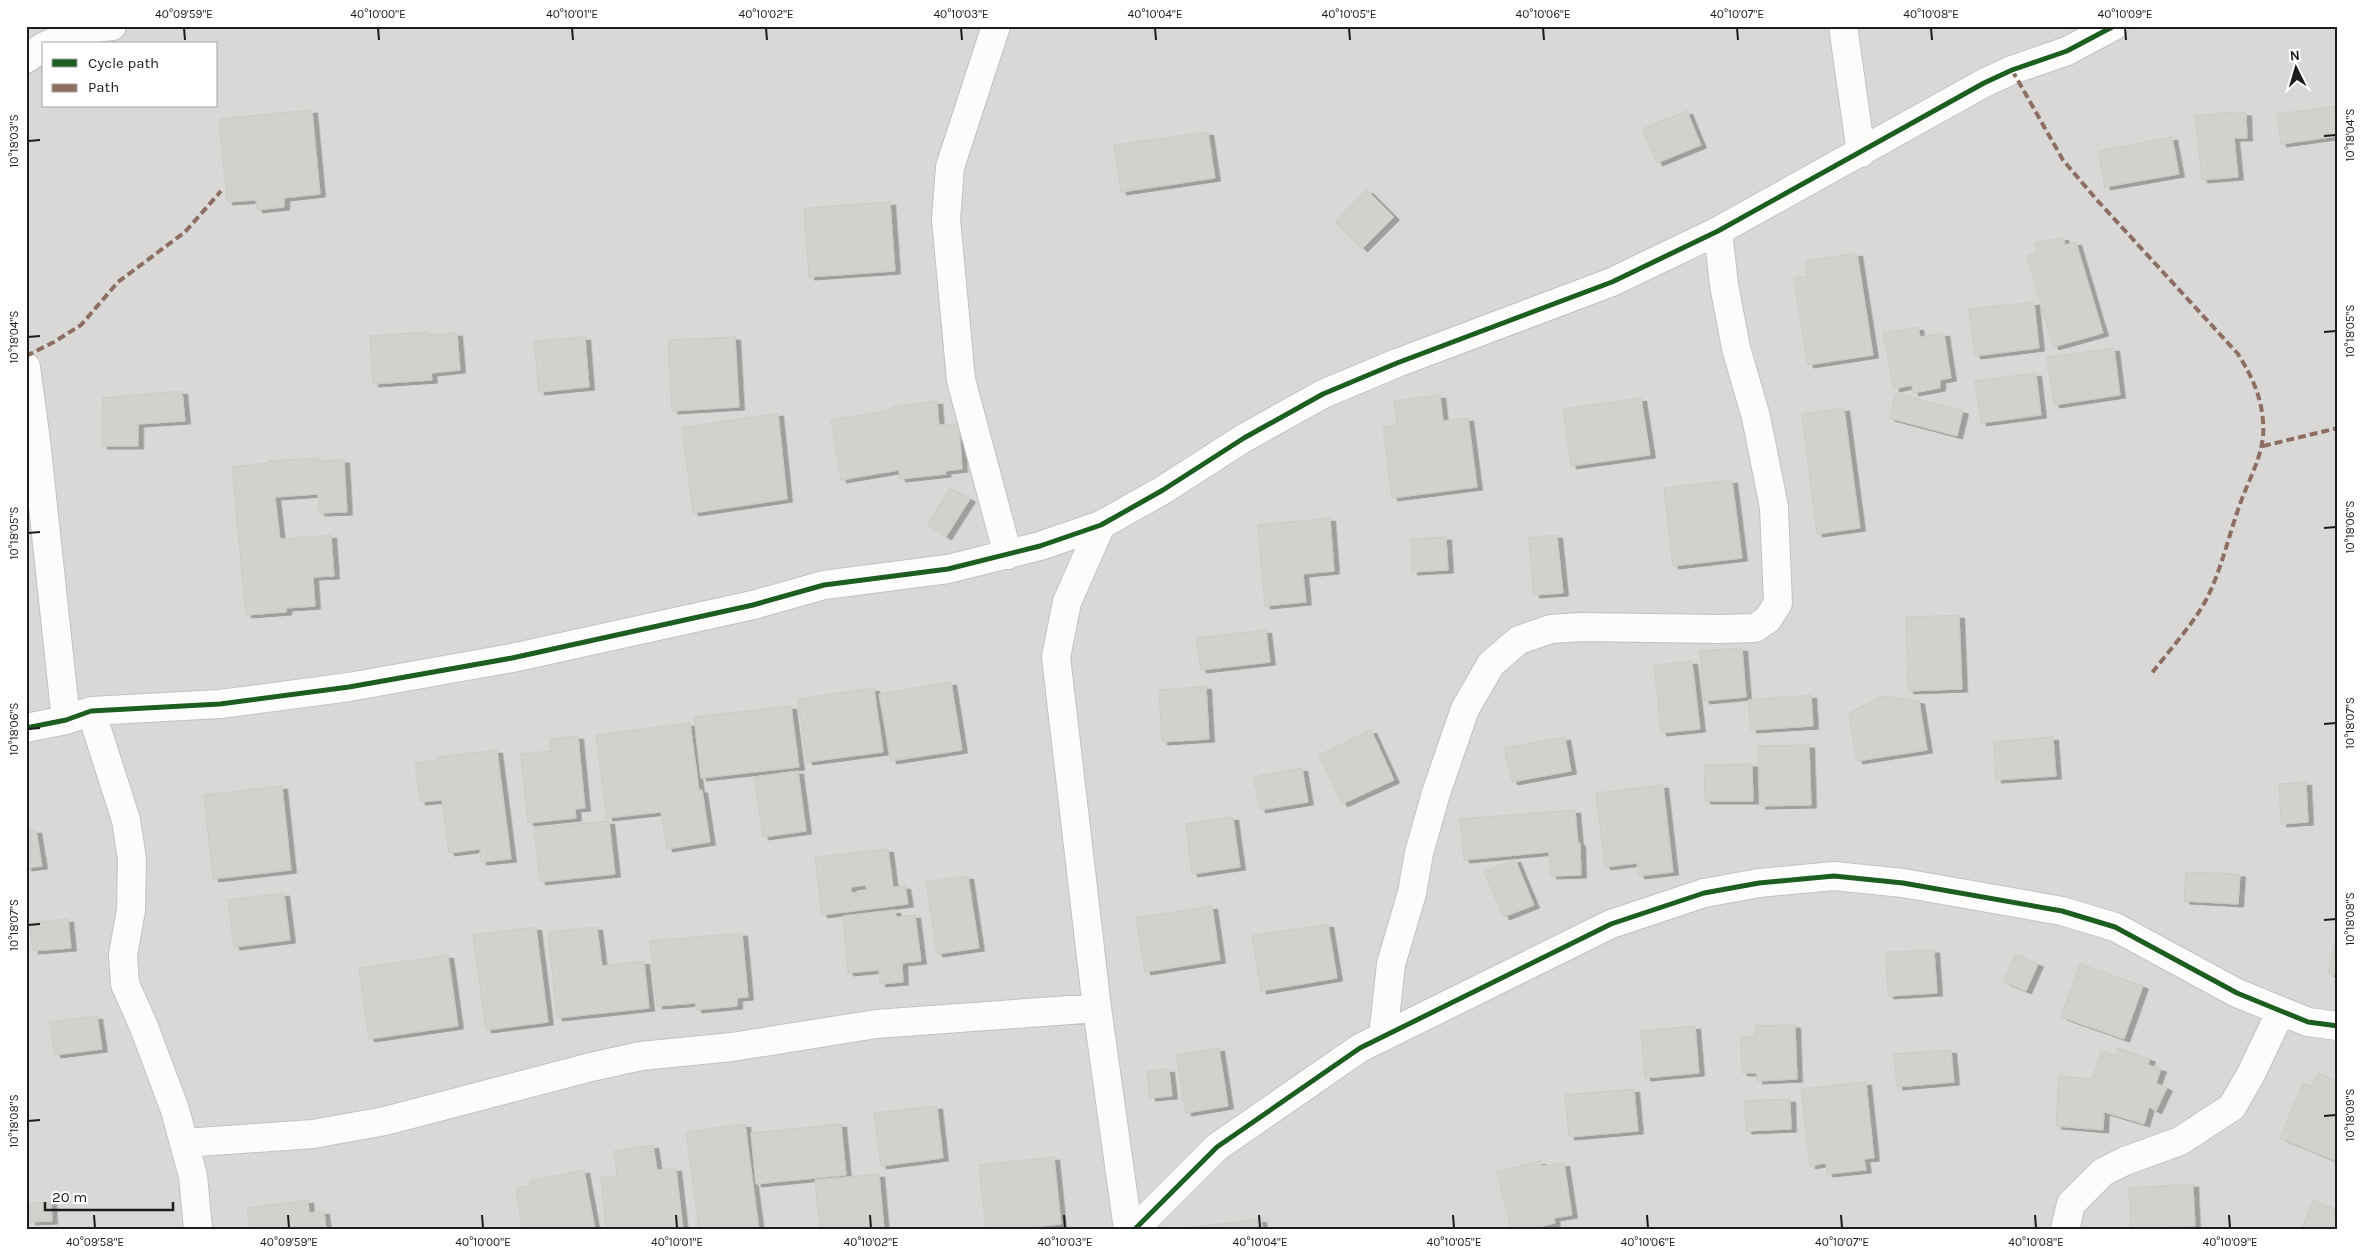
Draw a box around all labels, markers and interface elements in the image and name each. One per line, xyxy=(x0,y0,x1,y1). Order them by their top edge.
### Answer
text: 40°09'59"E xyxy=(155,7,213,21)
text: 40°10'00"E xyxy=(350,7,406,21)
text: 40°10'01"E xyxy=(546,7,598,21)
text: 40°10'02"E xyxy=(738,7,794,21)
text: 40°10'03"E xyxy=(933,7,989,21)
text: 40°10'04"E xyxy=(1128,7,1182,21)
text: 40°10'05"E xyxy=(1322,7,1376,21)
text: 40°10'06"E xyxy=(1515,7,1571,21)
text: 40°10'07"E xyxy=(1710,7,1764,21)
text: 40°10'08"E xyxy=(1903,7,1959,21)
text: 40°10'09"E xyxy=(2097,7,2153,21)
legend xyxy=(42,42,218,108)
north arrow xyxy=(2272,42,2322,92)
text: N xyxy=(2289,47,2301,64)
text: Cycle path xyxy=(88,54,159,72)
text: Path xyxy=(88,78,119,96)
text: 10°18'04"S xyxy=(2343,109,2357,161)
text: 10°18'03"S xyxy=(7,114,21,168)
text: 10°18'05"S xyxy=(2343,305,2357,357)
text: 10°18'04"S xyxy=(7,311,21,363)
text: 10°18'06"S xyxy=(2343,500,2357,554)
text: 10°18'05"S xyxy=(7,507,21,559)
text: 10°18'07"S xyxy=(2343,697,2357,749)
text: 10°18'06"S xyxy=(7,702,21,756)
text: 10°18'08"S xyxy=(2343,892,2357,946)
text: 10°18'07"S xyxy=(7,899,21,951)
text: 10°18'09"S xyxy=(2343,1088,2357,1142)
text: 10°18'08"S xyxy=(7,1094,21,1148)
scale bar xyxy=(45,1180,172,1212)
text: 20 m xyxy=(52,1188,87,1206)
text: 40°09'58"E xyxy=(66,1235,124,1249)
text: 40°09'59"E xyxy=(260,1235,318,1249)
text: 40°10'00"E xyxy=(455,1235,511,1249)
text: 40°10'01"E xyxy=(651,1235,703,1249)
text: 40°10'02"E xyxy=(843,1235,899,1249)
text: 40°10'03"E xyxy=(1037,1235,1093,1249)
text: 40°10'04"E xyxy=(1233,1235,1287,1249)
text: 40°10'05"E xyxy=(1427,1235,1481,1249)
text: 40°10'06"E xyxy=(1620,1235,1676,1249)
text: 40°10'07"E xyxy=(1815,1235,1869,1249)
text: 40°10'08"E xyxy=(2008,1235,2064,1249)
text: 40°10'09"E xyxy=(2202,1235,2258,1249)

